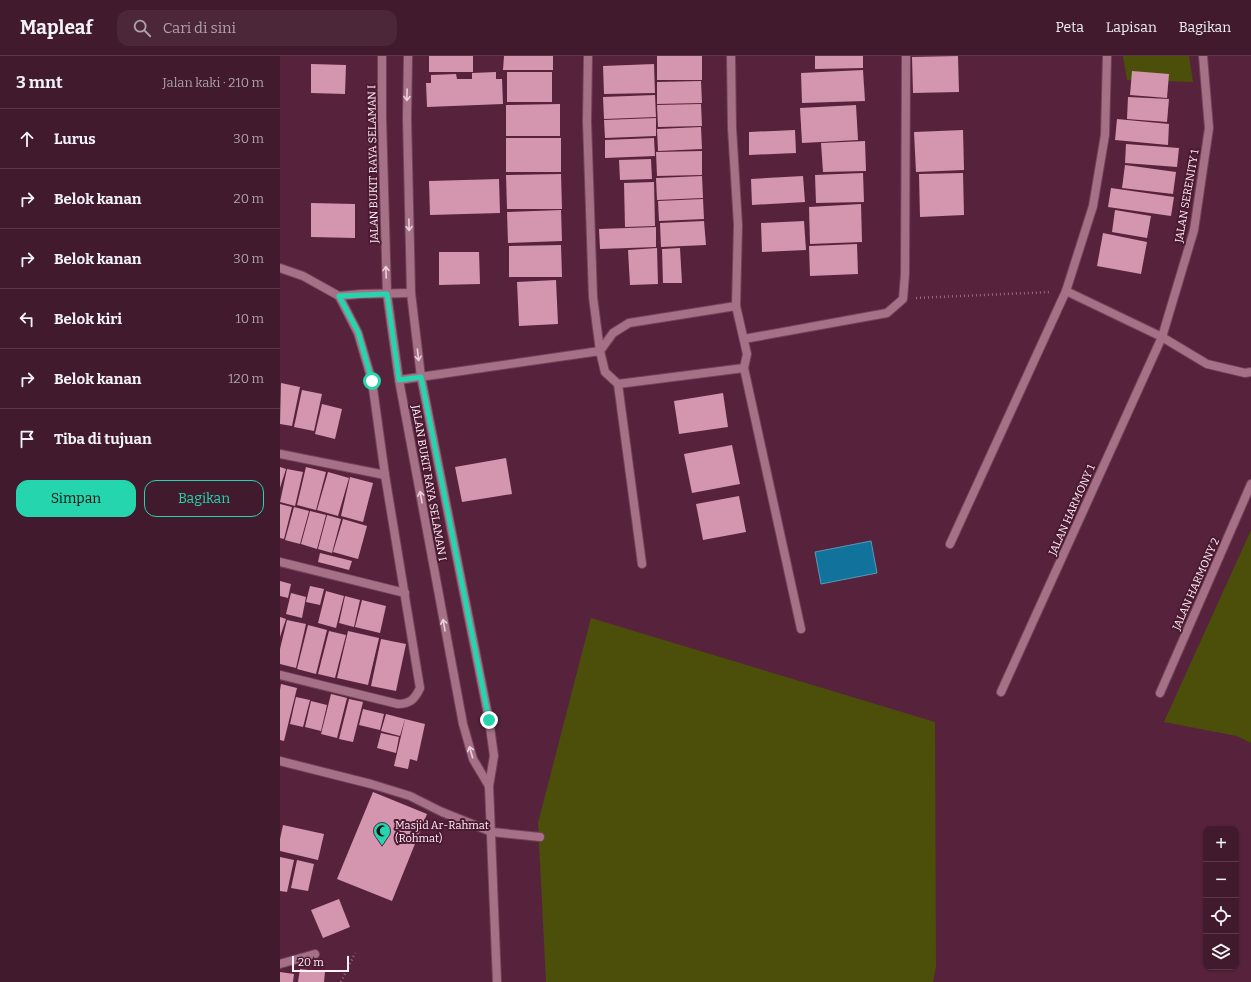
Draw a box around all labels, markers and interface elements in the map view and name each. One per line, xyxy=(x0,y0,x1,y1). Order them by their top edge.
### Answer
search box xyxy=(117,10,397,46)
text: Mapleaf xyxy=(20,16,93,39)
icon: search xyxy=(131,17,153,39)
text: Cari di sini xyxy=(163,19,236,37)
text: Peta xyxy=(1055,19,1084,36)
text: Lapisan xyxy=(1106,19,1157,36)
text: Bagikan xyxy=(1179,19,1231,36)
text: 3 mnt xyxy=(16,72,63,93)
text: Jalan kaki · 210 m xyxy=(163,75,264,90)
street label: JALAN BUKIT RAYA SELAMAN I xyxy=(365,85,381,244)
one-way arrow xyxy=(403,88,411,101)
icon: ahead xyxy=(16,128,38,150)
text: Lurus xyxy=(54,130,96,148)
text: 30 m xyxy=(233,131,264,146)
street label: JALAN SERENITY 1 xyxy=(1172,148,1202,245)
icon: right xyxy=(16,188,38,210)
text: Belok kanan xyxy=(54,190,142,208)
text: 20 m xyxy=(234,191,264,206)
one-way arrow xyxy=(406,218,413,231)
icon: right xyxy=(16,248,38,270)
text: Belok kanan xyxy=(54,250,142,268)
text: 30 m xyxy=(233,251,264,266)
one-way arrow xyxy=(383,266,390,279)
icon: left xyxy=(16,308,38,330)
text: Belok kiri xyxy=(54,310,122,328)
text: 10 m xyxy=(235,311,264,326)
one-way arrow xyxy=(414,348,422,361)
icon: right xyxy=(16,368,38,390)
text: Belok kanan xyxy=(54,370,142,388)
text: 120 m xyxy=(228,371,264,386)
route start xyxy=(363,372,381,390)
street label: JALAN BUKIT RAYA SELAMAN I xyxy=(409,403,449,562)
icon: arrive xyxy=(16,428,38,450)
text: Tiba di tujuan xyxy=(54,430,152,448)
street label: JALAN HARMONY 1 xyxy=(1046,462,1098,558)
button: Simpan xyxy=(16,480,136,517)
button: Bagikan xyxy=(144,480,264,517)
one-way arrow xyxy=(416,491,424,504)
street label: JALAN HARMONY 2 xyxy=(1169,536,1222,633)
one-way arrow xyxy=(440,619,448,632)
route end xyxy=(480,711,498,729)
one-way arrow xyxy=(466,746,474,759)
place label: Masjid Ar-Rahmat (Rohmat) xyxy=(395,819,489,845)
mosque icon: Masjid Ar-Rahmat (Rohmat) xyxy=(372,821,392,846)
map controls xyxy=(1203,826,1239,970)
button: + xyxy=(1203,826,1239,862)
button: − xyxy=(1203,862,1239,898)
button: locate xyxy=(1203,898,1239,934)
button: layers xyxy=(1203,934,1239,970)
scale bar xyxy=(292,954,349,973)
text: 20 m xyxy=(298,956,324,969)

